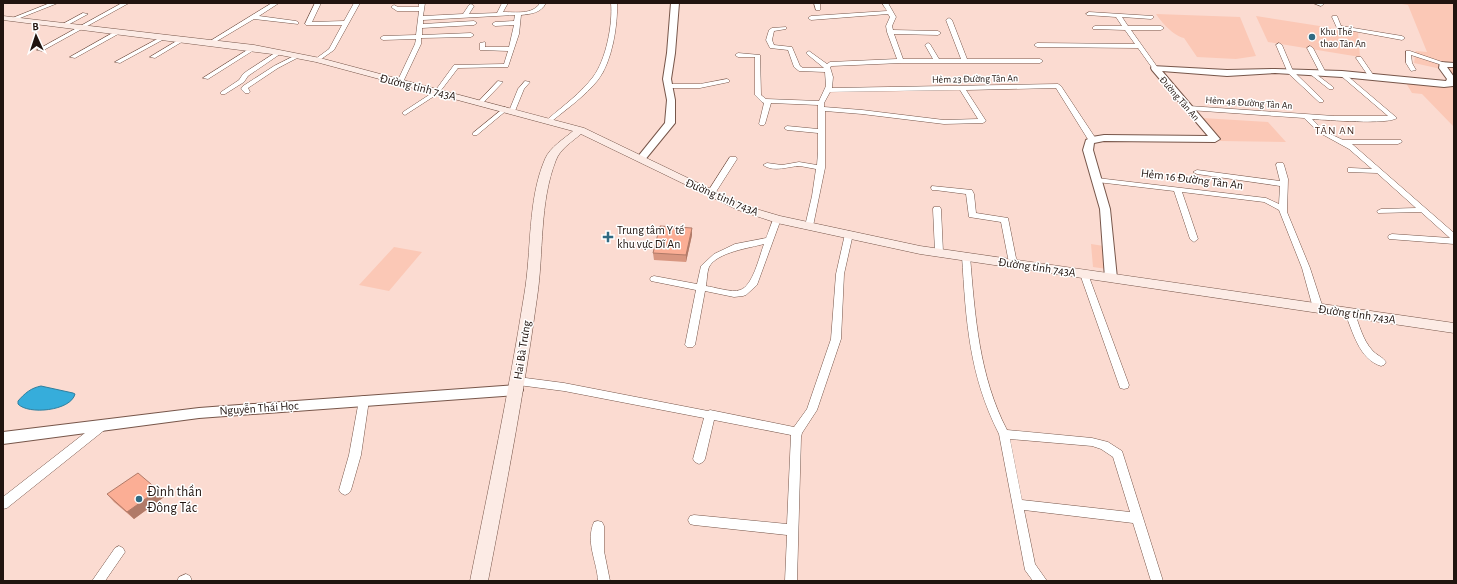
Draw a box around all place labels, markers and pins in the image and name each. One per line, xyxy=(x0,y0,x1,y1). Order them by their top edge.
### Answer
place label: Khu Thể thao Tân An xyxy=(1320,26,1366,49)
marker: Khu Thể thao Tân An xyxy=(1307,32,1317,42)
place label: Trung tâm Y tế khu vực Dĩ An xyxy=(617,224,684,250)
marker: Trung tâm Y tế khu vực Dĩ An xyxy=(602,231,614,243)
place label: Đình thần Đông Tác xyxy=(147,484,202,515)
marker: Đình thần Đông Tác xyxy=(134,494,144,504)

